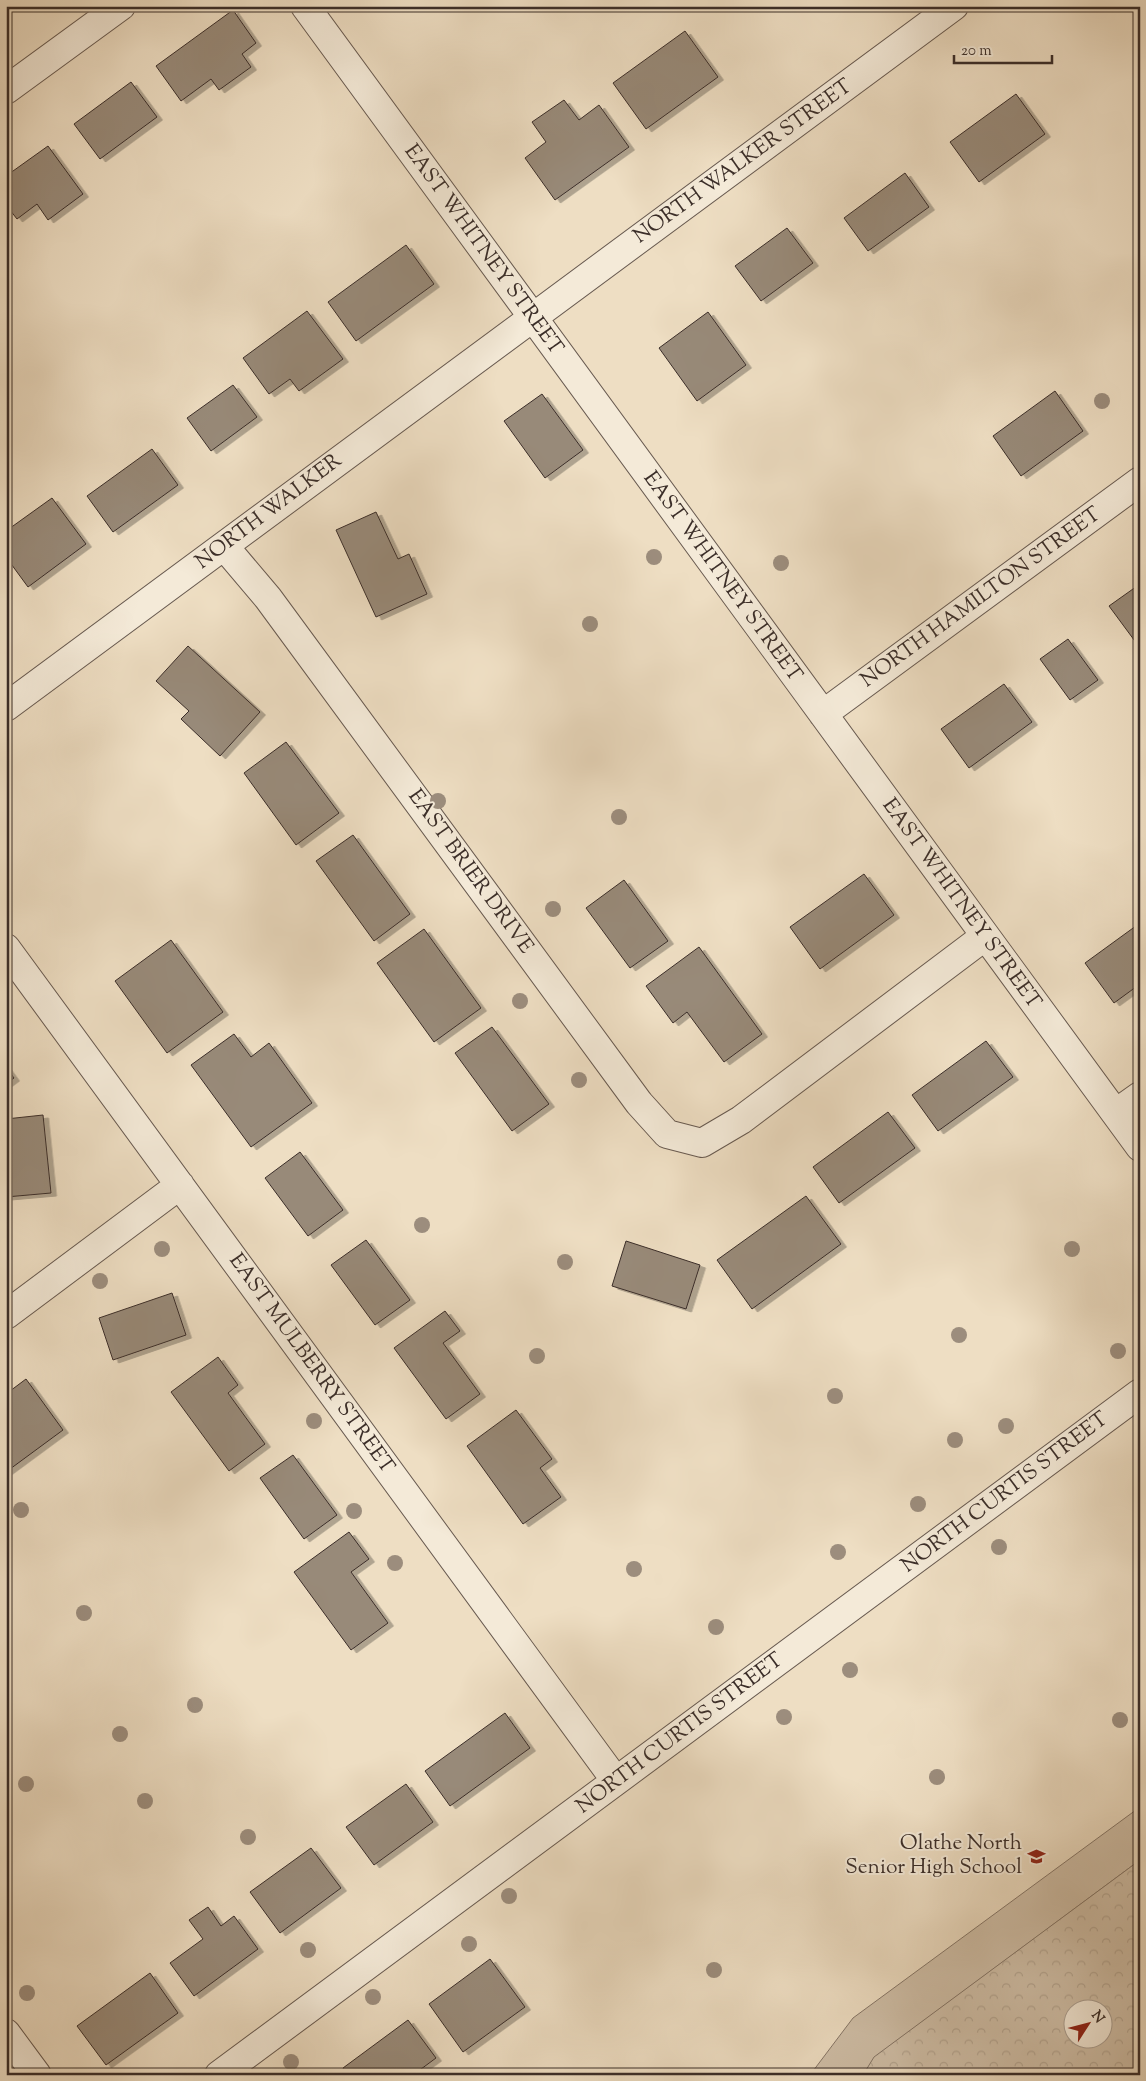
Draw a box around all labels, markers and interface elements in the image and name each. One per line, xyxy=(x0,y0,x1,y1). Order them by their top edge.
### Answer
scale bar xyxy=(954,32,1051,64)
text: 20 m xyxy=(961,41,992,62)
street label: NORTH WALKER STREET xyxy=(627,72,859,252)
street label: EAST WHITNEY STREET xyxy=(396,138,570,362)
street label: NORTH WALKER xyxy=(189,447,349,577)
street label: EAST WHITNEY STREET xyxy=(635,465,809,689)
street label: NORTH HAMILTON STREET xyxy=(855,500,1108,696)
street label: EAST BRIER DRIVE xyxy=(400,784,540,961)
street label: EAST WHITNEY STREET xyxy=(874,792,1048,1016)
street label: EAST MULBERRY STREET xyxy=(221,1248,401,1480)
street label: NORTH CURTIS STREET xyxy=(895,1405,1115,1581)
street label: NORTH CURTIS STREET xyxy=(570,1646,790,1822)
place label: Olathe North Senior High School xyxy=(845,1829,1022,1883)
school or university icon: Olathe North Senior High School xyxy=(1026,1846,1046,1866)
north arrow xyxy=(1064,1998,1114,2048)
text: N xyxy=(1086,2007,1108,2028)

